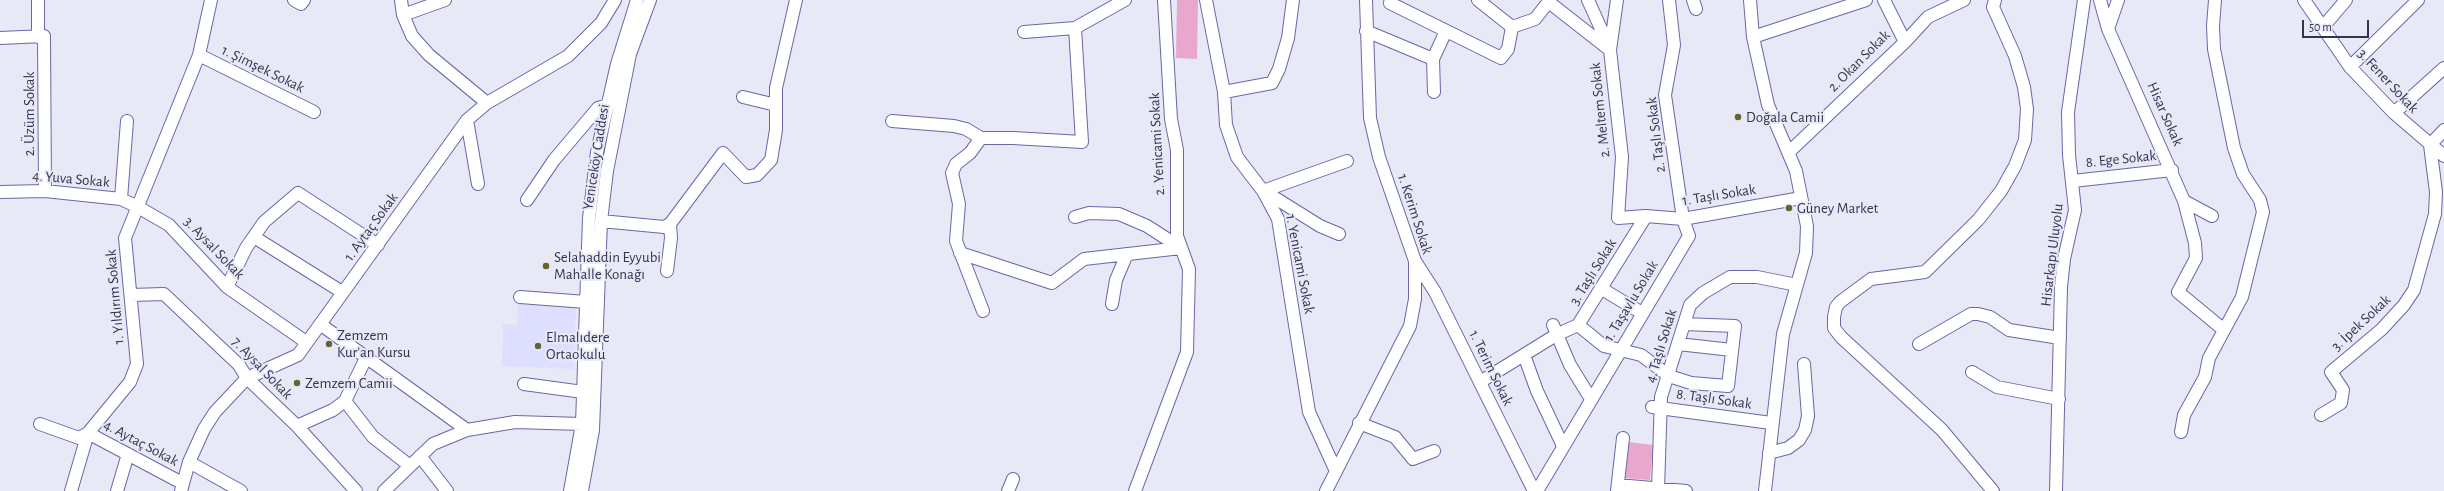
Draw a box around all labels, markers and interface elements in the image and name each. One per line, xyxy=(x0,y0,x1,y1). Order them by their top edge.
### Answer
scale bar xyxy=(2304,12,2371,38)
text: 50 m xyxy=(2309,21,2332,33)
street label: 2. Okan Sokak xyxy=(1824,26,1894,96)
street label: 1. Şimşek Sokak xyxy=(219,41,307,97)
street label: 3. Fener Sokak xyxy=(2354,45,2422,117)
street label: 2. Meltem Sokak xyxy=(1586,62,1614,158)
street label: 2. Üzüm Sokak xyxy=(20,72,38,156)
street label: Hisar Sokak xyxy=(2143,79,2187,149)
street label: 2. Yenicami Sokak xyxy=(1145,92,1169,196)
street label: 2. Taşlı Sokak xyxy=(1642,96,1670,174)
street label: Yeniceköy Caddesi xyxy=(579,103,613,211)
place label: Doğala Camii xyxy=(1746,108,1824,126)
marker: Doğala Camii xyxy=(1733,112,1743,122)
street label: 8. Ege Sokak xyxy=(2085,146,2157,172)
street label: 4. Yuva Sokak xyxy=(32,167,110,191)
street label: 1. Kerim Sokak xyxy=(1394,172,1436,256)
street label: 1. Taşlı Sokak xyxy=(1681,180,1757,210)
street label: 1. Aytaç Sokak xyxy=(340,189,402,265)
place label: Güney Market xyxy=(1797,199,1878,217)
street label: Hisarkapı Uluyolu xyxy=(2037,202,2067,308)
marker: Güney Market xyxy=(1784,203,1794,213)
street label: 3. Aysal Sokak xyxy=(180,213,248,283)
street label: 1. Yenicami Sokak xyxy=(1282,213,1318,315)
street label: 3. Taşlı Sokak xyxy=(1565,235,1621,309)
place label: Selahaddin Eyyubi Mahalle Konağı xyxy=(554,248,661,283)
street label: 1. Yıldırım Sokak xyxy=(102,249,128,345)
street label: 1. Taşavlu Sokak xyxy=(1600,257,1662,345)
marker: Selahaddin Eyyubi Mahalle Konağı xyxy=(541,261,551,271)
street label: 3. İpek Sokak xyxy=(2328,291,2394,355)
street label: 4. Taşlı Sokak xyxy=(1641,307,1681,385)
place label: Zemzem Kur'an Kursu xyxy=(337,326,410,361)
street label: 1. Terim Sokak xyxy=(1465,327,1517,409)
place label: Elmalıdere Ortaokulu xyxy=(546,328,610,363)
street label: 7. Aysal Sokak xyxy=(228,333,296,403)
marker: Zemzem Kur'an Kursu xyxy=(324,339,334,349)
marker: Elmalıdere Ortaokulu xyxy=(533,341,543,351)
place label: Zemzem Camii xyxy=(305,374,393,392)
marker: Zemzem Camii xyxy=(292,378,302,388)
street label: 8. Taşlı Sokak xyxy=(1675,385,1753,413)
street label: 4. Aytaç Sokak xyxy=(100,416,182,470)

